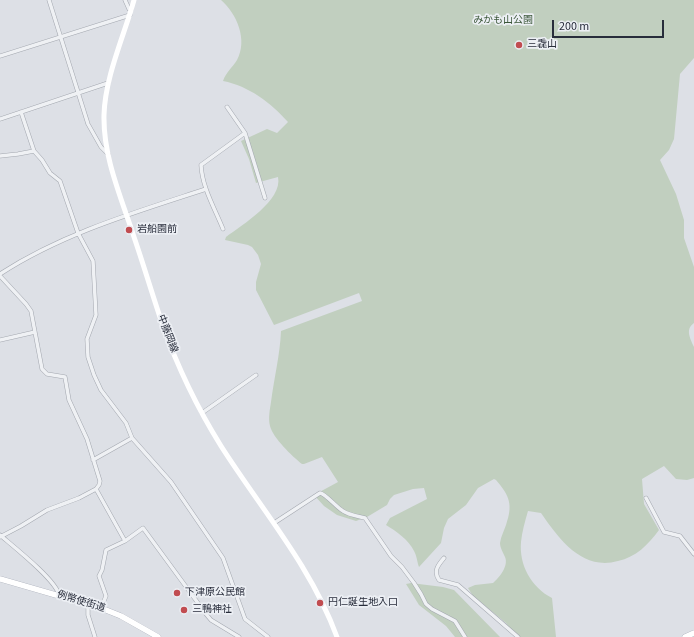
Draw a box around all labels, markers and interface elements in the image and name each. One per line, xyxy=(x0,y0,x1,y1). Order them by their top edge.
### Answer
scale bar xyxy=(554,12,666,38)
park label: みかも山公園 xyxy=(473,15,533,27)
text: 200 m xyxy=(559,18,589,35)
place label: 三毳山 xyxy=(527,39,557,51)
marker: 三毳山 xyxy=(514,40,524,50)
place label: 岩船園前 xyxy=(137,224,177,236)
marker: 岩船園前 xyxy=(124,225,134,235)
street label: 中藤岡線 xyxy=(154,313,180,355)
place label: 下津原公民館 xyxy=(185,587,245,599)
marker: 下津原公民館 xyxy=(172,588,182,598)
street label: 例幣使街道 xyxy=(55,589,107,615)
place label: 円仁誕生地入口 xyxy=(328,597,398,609)
marker: 円仁誕生地入口 xyxy=(315,598,325,608)
place label: 三鴨神社 xyxy=(192,604,232,616)
marker: 三鴨神社 xyxy=(179,605,189,615)

